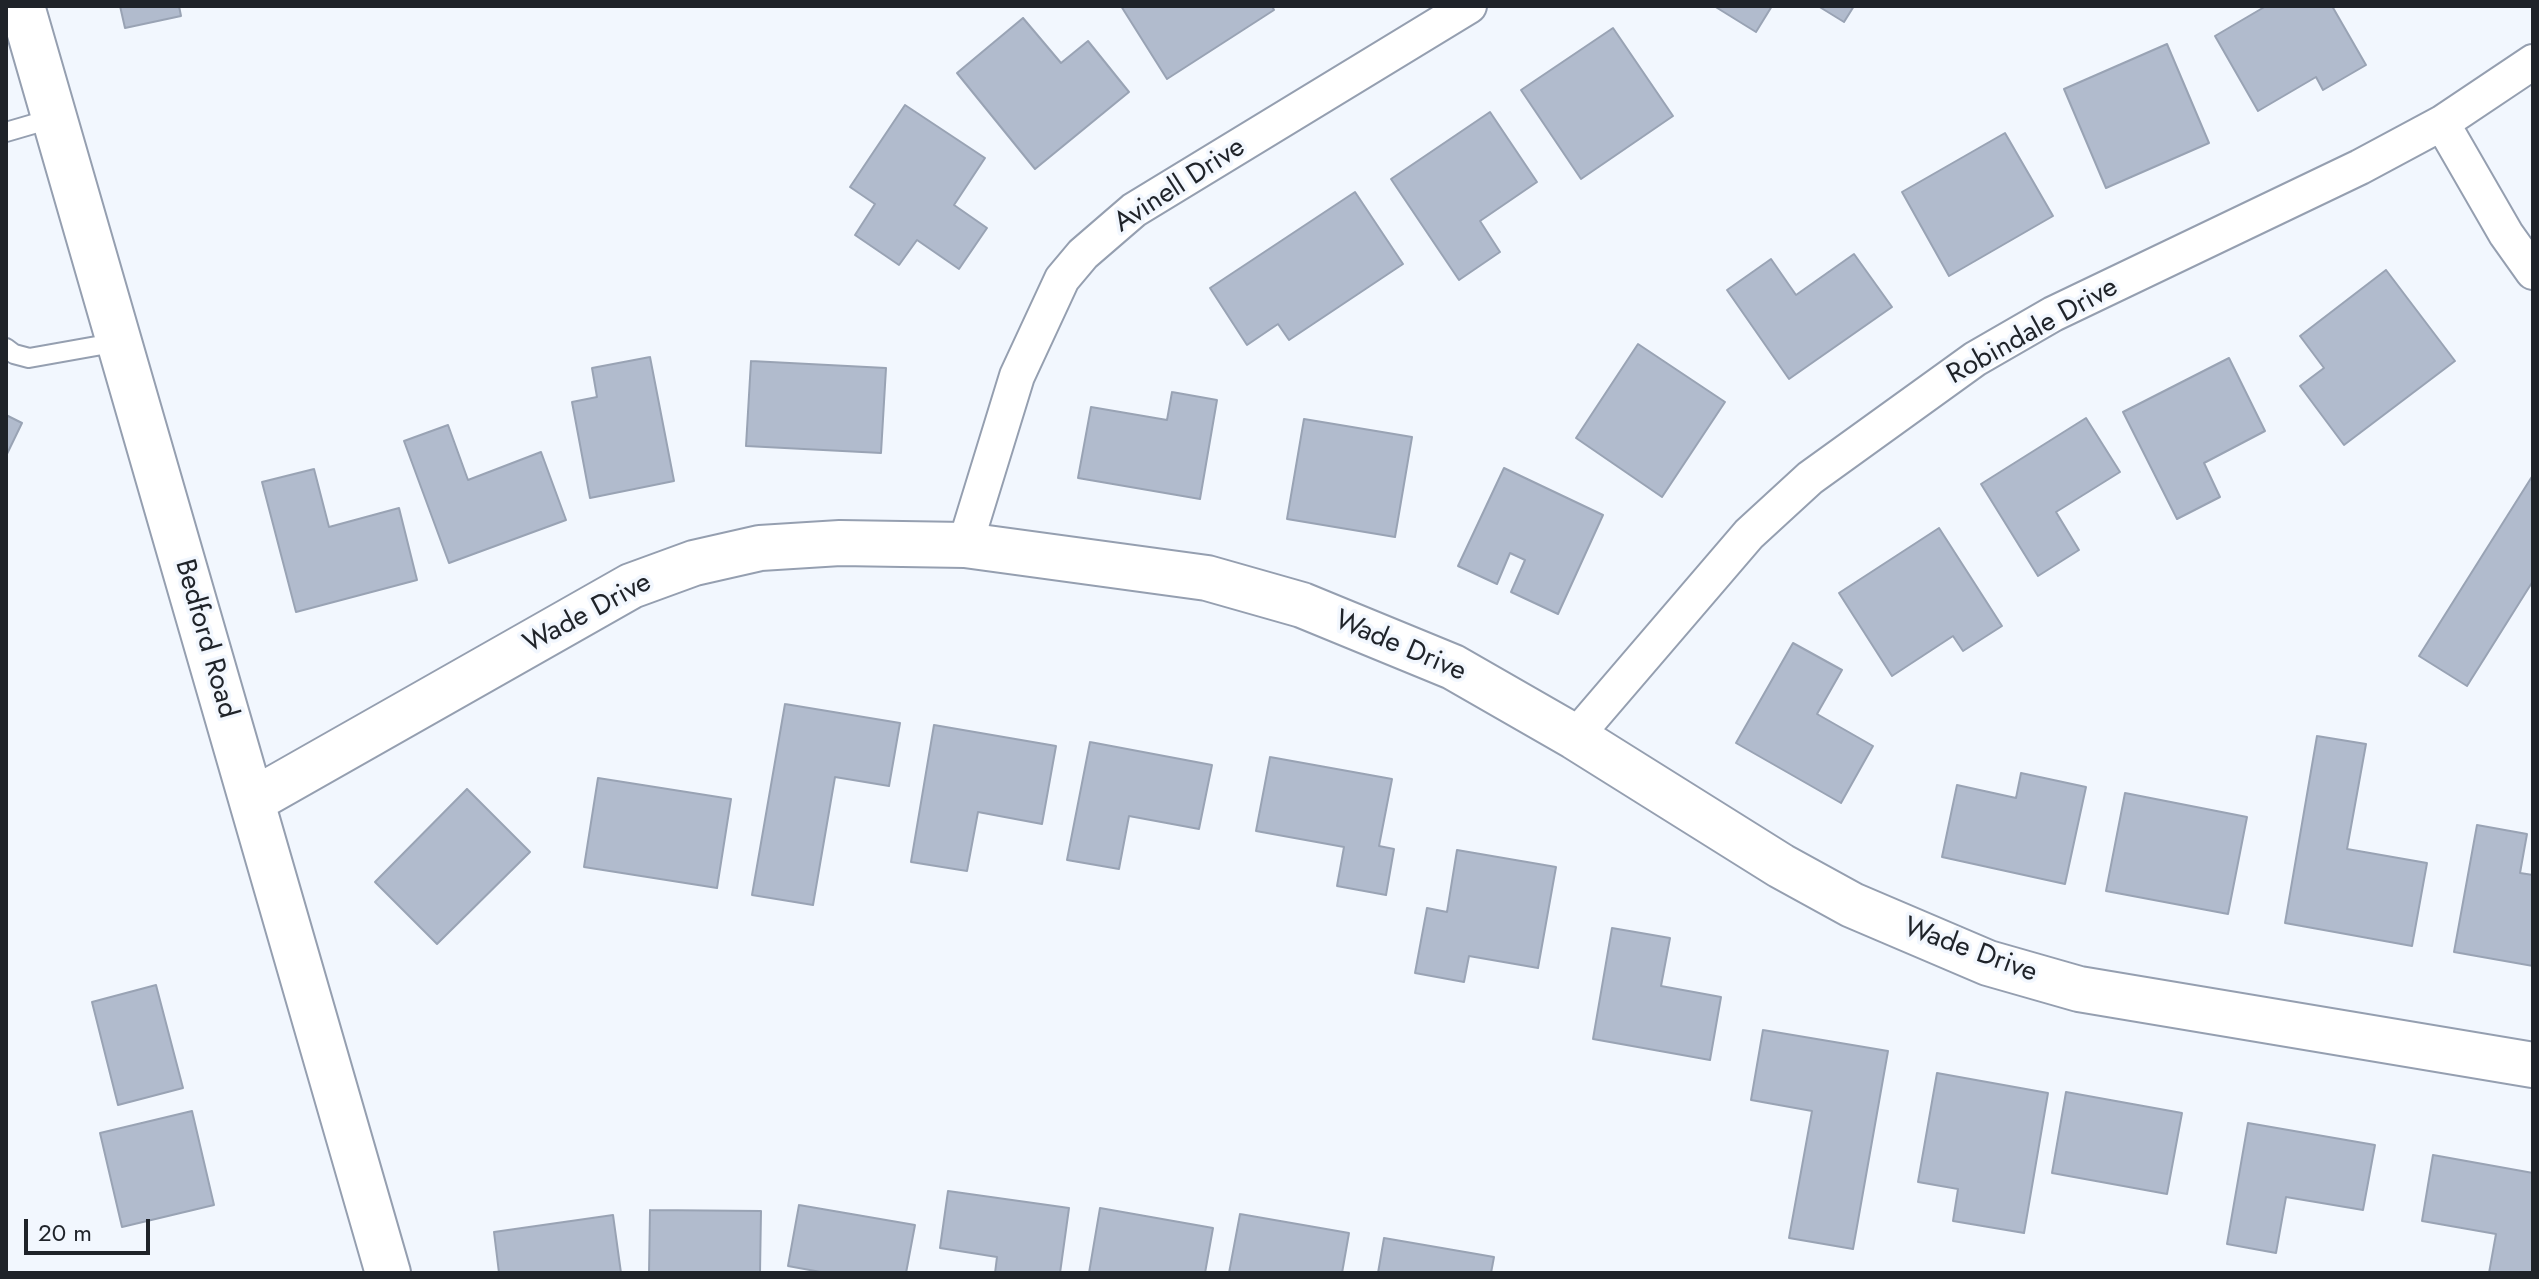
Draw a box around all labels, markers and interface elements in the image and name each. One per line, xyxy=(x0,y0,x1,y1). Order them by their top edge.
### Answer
street label: Avinell Drive xyxy=(1108,131,1252,241)
street label: Robindale Drive xyxy=(1942,271,2124,393)
street label: Bedford Road xyxy=(166,556,244,722)
street label: Wade Drive xyxy=(519,566,657,662)
street label: Wade Drive xyxy=(1329,604,1471,690)
street label: Wade Drive xyxy=(1899,911,2041,991)
scale bar xyxy=(28,1203,154,1253)
text: 20 m xyxy=(38,1215,92,1250)

